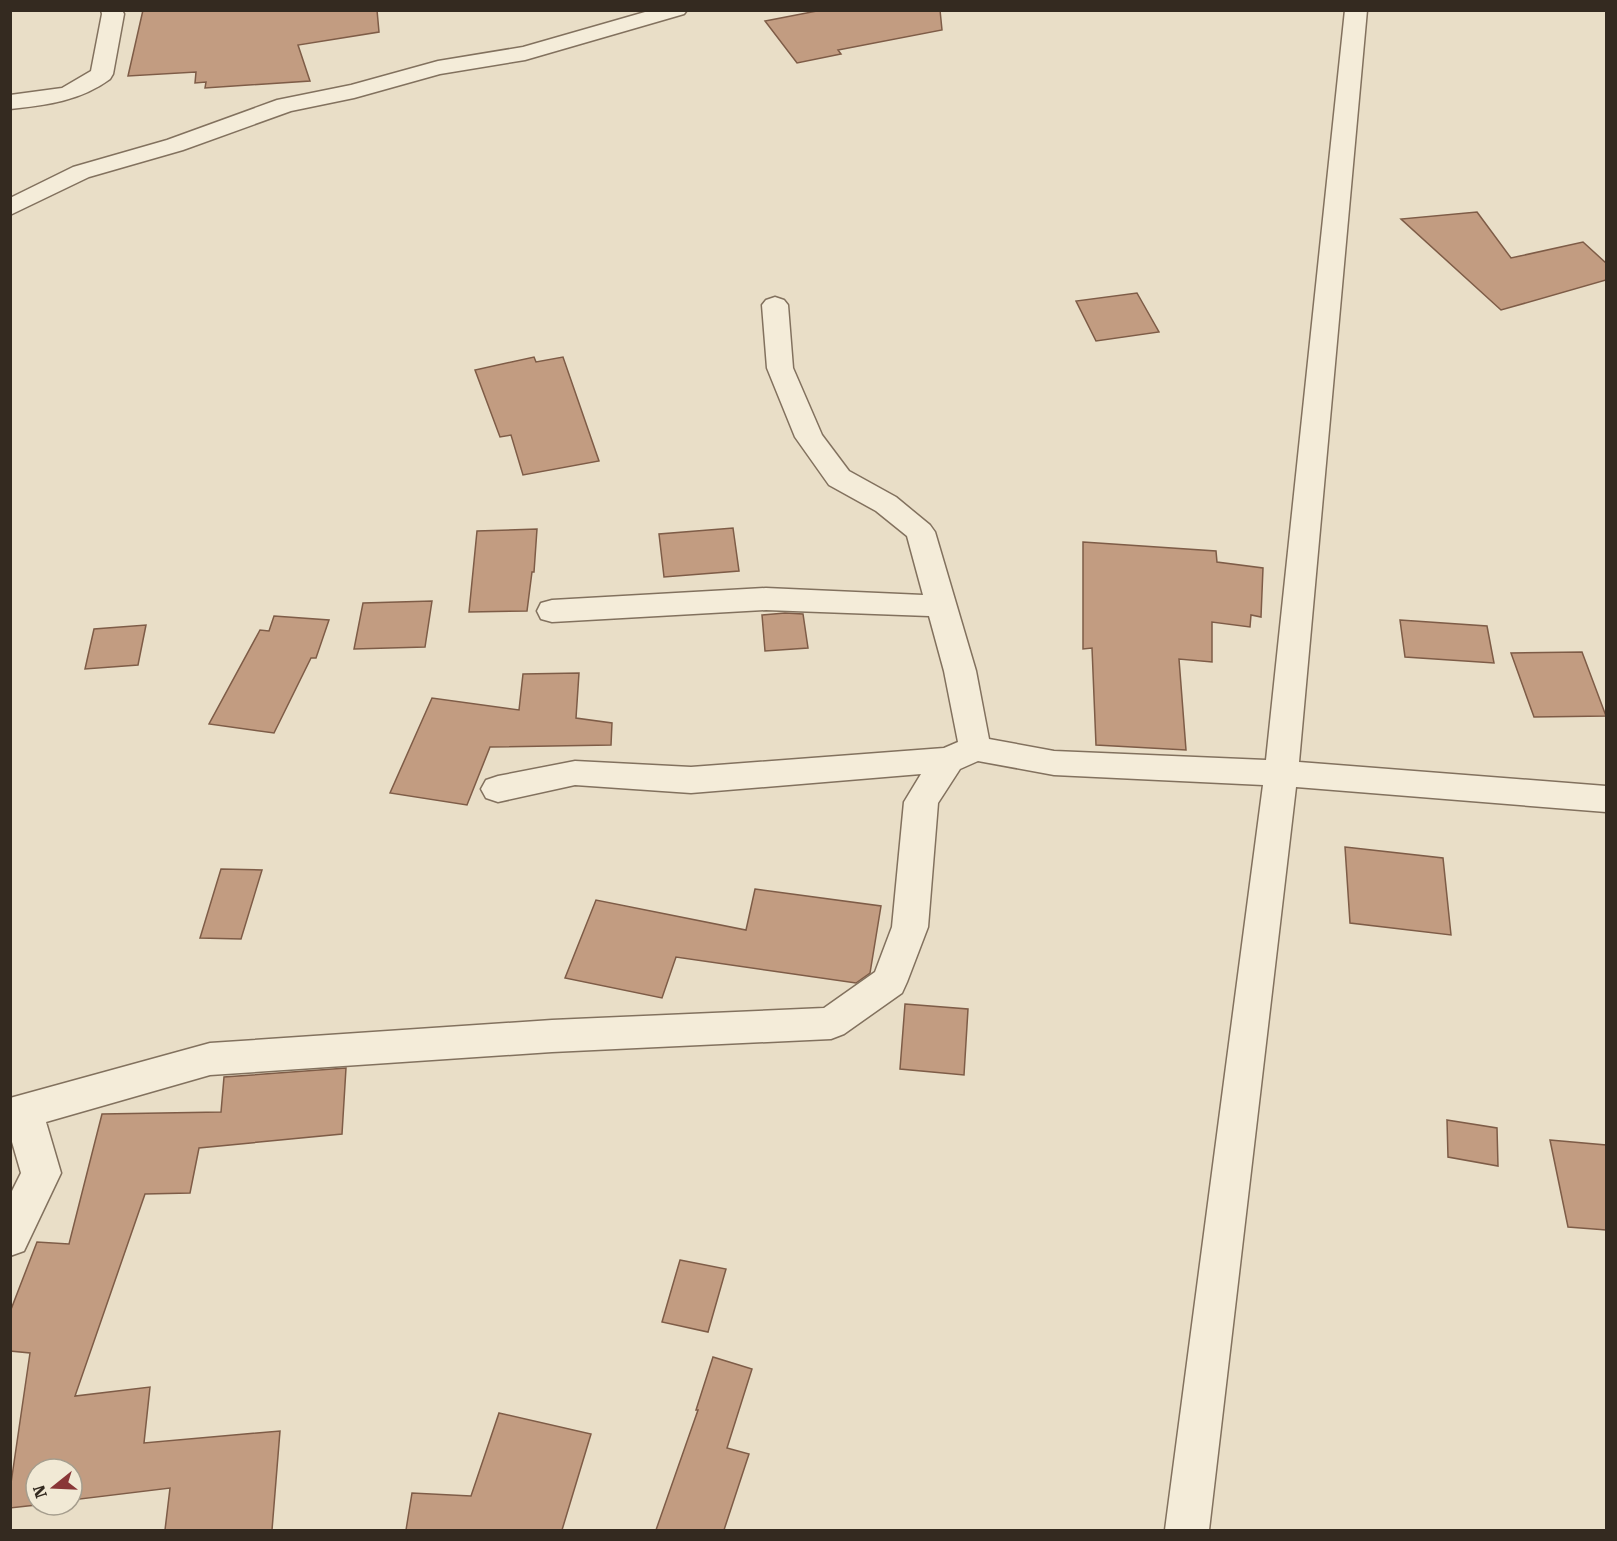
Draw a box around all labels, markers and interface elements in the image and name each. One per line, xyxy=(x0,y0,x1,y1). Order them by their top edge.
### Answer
north arrow xyxy=(24,1457,84,1517)
text: N xyxy=(29,1483,51,1500)

